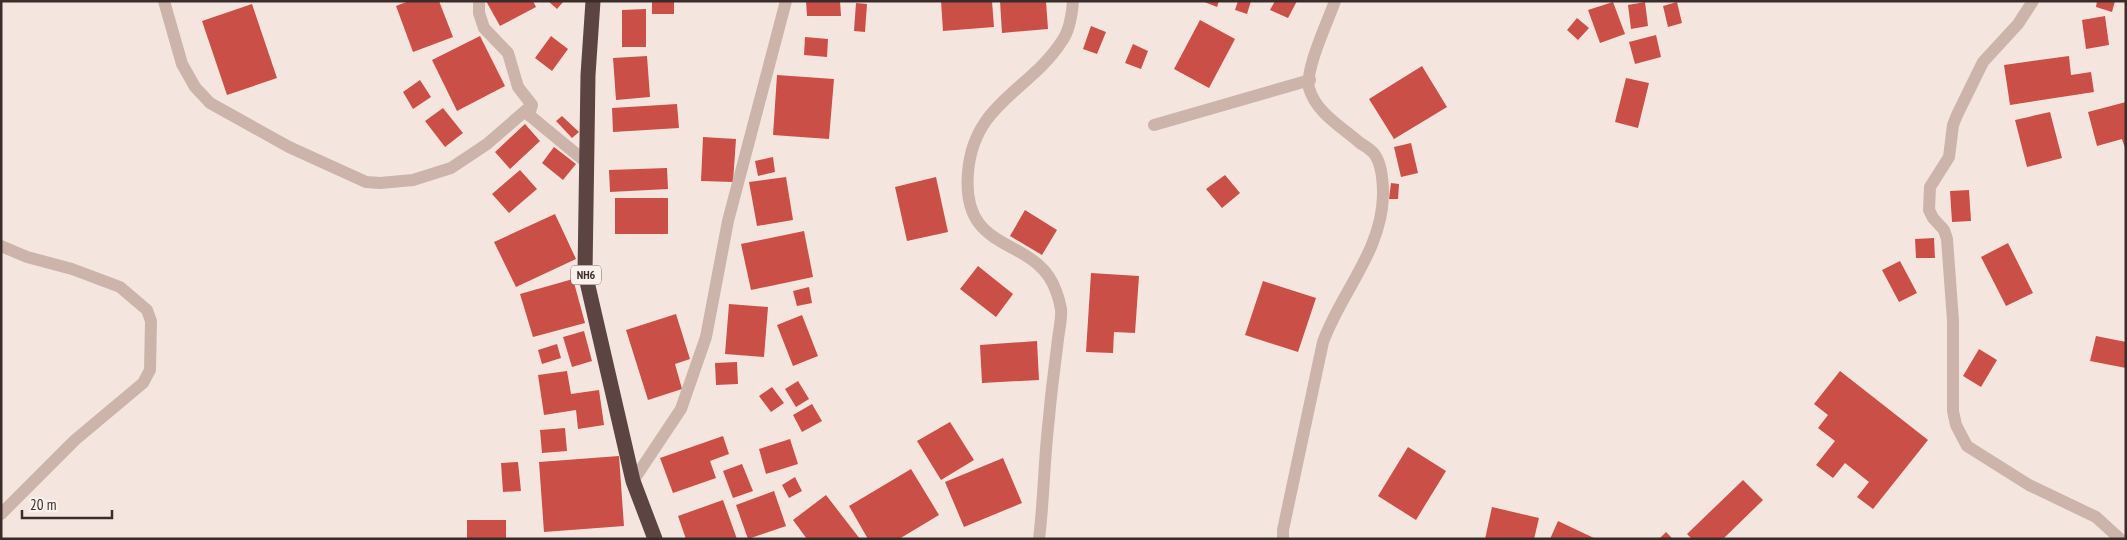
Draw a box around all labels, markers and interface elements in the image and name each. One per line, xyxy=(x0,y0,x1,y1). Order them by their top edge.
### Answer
road number: NH6 xyxy=(571,266,601,284)
scale bar xyxy=(22,488,112,520)
text: 20 m xyxy=(30,495,56,514)

